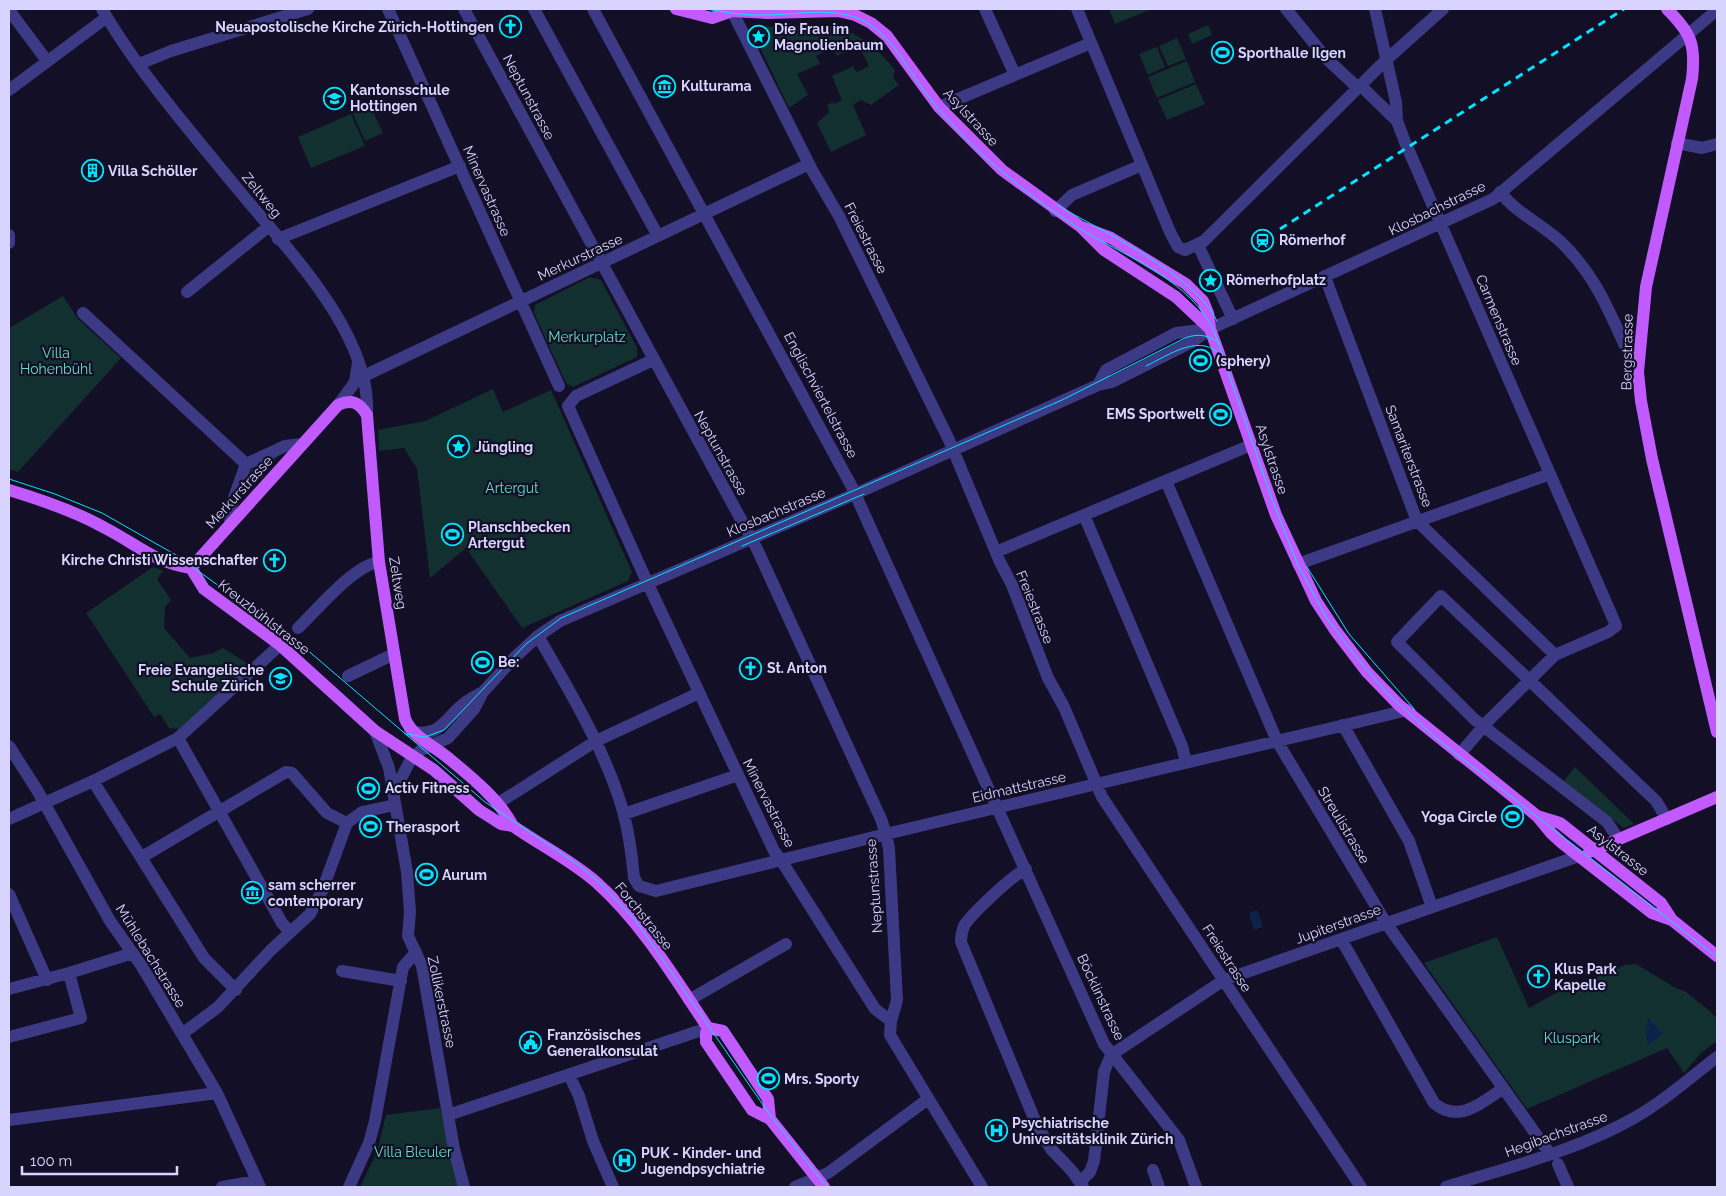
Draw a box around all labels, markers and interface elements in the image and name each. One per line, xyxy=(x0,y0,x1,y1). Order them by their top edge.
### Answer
church icon: Neuapostolische Kirche Zürich-Hottingen xyxy=(498,15,522,39)
place label: Neuapostolische Kirche Zürich-Hottingen xyxy=(215,19,494,35)
place label: Die Frau im Magnolienbaum xyxy=(774,21,883,53)
place icon: Die Frau im Magnolienbaum xyxy=(746,25,770,49)
sports icon: Sporthalle Ilgen xyxy=(1210,41,1234,65)
place label: Sporthalle Ilgen xyxy=(1238,45,1346,61)
street label: Neptunstrasse xyxy=(500,52,558,142)
museum icon: Kulturama xyxy=(653,74,677,98)
place label: Kulturama xyxy=(681,78,752,94)
place label: Kantonsschule Hottingen xyxy=(350,82,450,114)
street label: Asylstrasse xyxy=(940,85,1002,149)
school or university icon: Kantonsschule Hottingen xyxy=(322,86,346,110)
street label: Minervastrasse xyxy=(460,143,514,239)
building icon: Villa Schöller xyxy=(80,159,104,183)
place label: Villa Schöller xyxy=(108,163,198,179)
street label: Zeltweg xyxy=(239,169,285,221)
street label: Klosbachstrasse xyxy=(1386,178,1488,238)
street label: Freiestrasse xyxy=(841,200,891,276)
station icon: Römerhof xyxy=(1251,228,1275,252)
street label: Merkurstrasse xyxy=(535,230,625,284)
place label: Römerhof xyxy=(1279,232,1346,248)
place icon: Römerhofplatz xyxy=(1198,268,1222,292)
place label: Römerhofplatz xyxy=(1226,272,1326,288)
street label: Carmenstrasse xyxy=(1473,272,1525,368)
street label: Bergstrasse xyxy=(1618,314,1636,390)
park label: Merkurplatz xyxy=(548,329,626,345)
street label: Englischviertelstrasse xyxy=(781,329,861,461)
park label: Villa Hohenbühl xyxy=(20,345,92,377)
sports icon: (sphery) xyxy=(1188,349,1212,373)
place label: (sphery) xyxy=(1216,353,1270,369)
sports icon: EMS Sportwelt xyxy=(1209,402,1233,426)
street label: Samariterstrasse xyxy=(1382,403,1436,509)
place label: EMS Sportwelt xyxy=(1106,406,1206,422)
street label: Neptunstrasse xyxy=(691,408,751,498)
street label: Asylstrasse xyxy=(1253,422,1291,496)
place icon: Jüngling xyxy=(447,435,471,459)
place label: Jüngling xyxy=(475,439,533,455)
street label: Merkurstrasse xyxy=(202,453,276,531)
park label: Artergut xyxy=(485,480,539,496)
street label: Klosbachstrasse xyxy=(724,484,828,540)
place label: Planschbecken Artergut xyxy=(468,519,570,551)
sports icon: Planschbecken Artergut xyxy=(440,523,464,547)
church icon: Kirche Christi Wissenschafter xyxy=(262,548,286,572)
place label: Kirche Christi Wissenschafter xyxy=(61,552,259,568)
street label: Zeltweg xyxy=(386,555,410,611)
street label: Freiestrasse xyxy=(1013,568,1057,646)
street label: Kreuzbühlstrasse xyxy=(215,576,313,658)
sports icon: Be: xyxy=(470,650,494,674)
place label: Be: xyxy=(498,654,519,670)
church icon: St. Anton xyxy=(739,656,763,680)
place label: St. Anton xyxy=(767,660,827,676)
place label: Freie Evangelische Schule Zürich xyxy=(138,662,265,694)
school or university icon: Freie Evangelische Schule Zürich xyxy=(268,666,292,690)
street label: Minervastrasse xyxy=(740,756,798,850)
street label: Eidmattstrasse xyxy=(971,768,1067,806)
sports icon: Activ Fitness xyxy=(357,776,381,800)
place label: Activ Fitness xyxy=(385,780,469,796)
street label: Streulistrasse xyxy=(1315,784,1373,866)
sports icon: Yoga Circle xyxy=(1501,805,1525,829)
place label: Yoga Circle xyxy=(1421,809,1498,825)
sports icon: Therasport xyxy=(358,815,382,839)
place label: Therasport xyxy=(386,819,461,835)
street label: Asylstrasse xyxy=(1584,821,1652,879)
street label: Neptunstrasse xyxy=(863,838,885,934)
sports icon: Aurum xyxy=(414,863,438,887)
place label: Aurum xyxy=(442,867,487,883)
place label: sam scherrer contemporary xyxy=(268,877,364,909)
street label: Forchstrasse xyxy=(612,879,676,953)
museum icon: sam scherrer contemporary xyxy=(240,881,264,905)
street label: Mühlebachstrasse xyxy=(113,901,189,1011)
street label: Jupiterstrasse xyxy=(1293,901,1383,947)
street label: Freiestrasse xyxy=(1199,921,1255,995)
street label: Böcklinstrasse xyxy=(1074,951,1128,1043)
street label: Zollikerstrasse xyxy=(424,955,460,1049)
place label: Klus Park Kapelle xyxy=(1554,961,1617,993)
church icon: Klus Park Kapelle xyxy=(1526,965,1550,989)
place label: Französisches Generalkonsulat xyxy=(547,1027,659,1059)
park label: Kluspark xyxy=(1544,1030,1601,1046)
public building icon: Französisches Generalkonsulat xyxy=(519,1031,543,1055)
sports icon: Mrs. Sporty xyxy=(756,1067,780,1091)
place label: Mrs. Sporty xyxy=(784,1071,860,1087)
street label: Hegibachstrasse xyxy=(1503,1108,1609,1160)
place label: Psychiatrische Universitätsklinik Zürich xyxy=(1012,1115,1173,1147)
hospital icon: Psychiatrische Universitätsklinik Zürich xyxy=(984,1119,1008,1143)
scale bar xyxy=(22,1144,178,1176)
park label: Villa Bleuler xyxy=(374,1144,452,1160)
place label: PUK - Kinder- und Jugendpsychiatrie xyxy=(641,1145,765,1177)
hospital icon: PUK - Kinder- und Jugendpsychiatrie xyxy=(613,1149,637,1173)
text: 100 m xyxy=(30,1152,72,1170)

